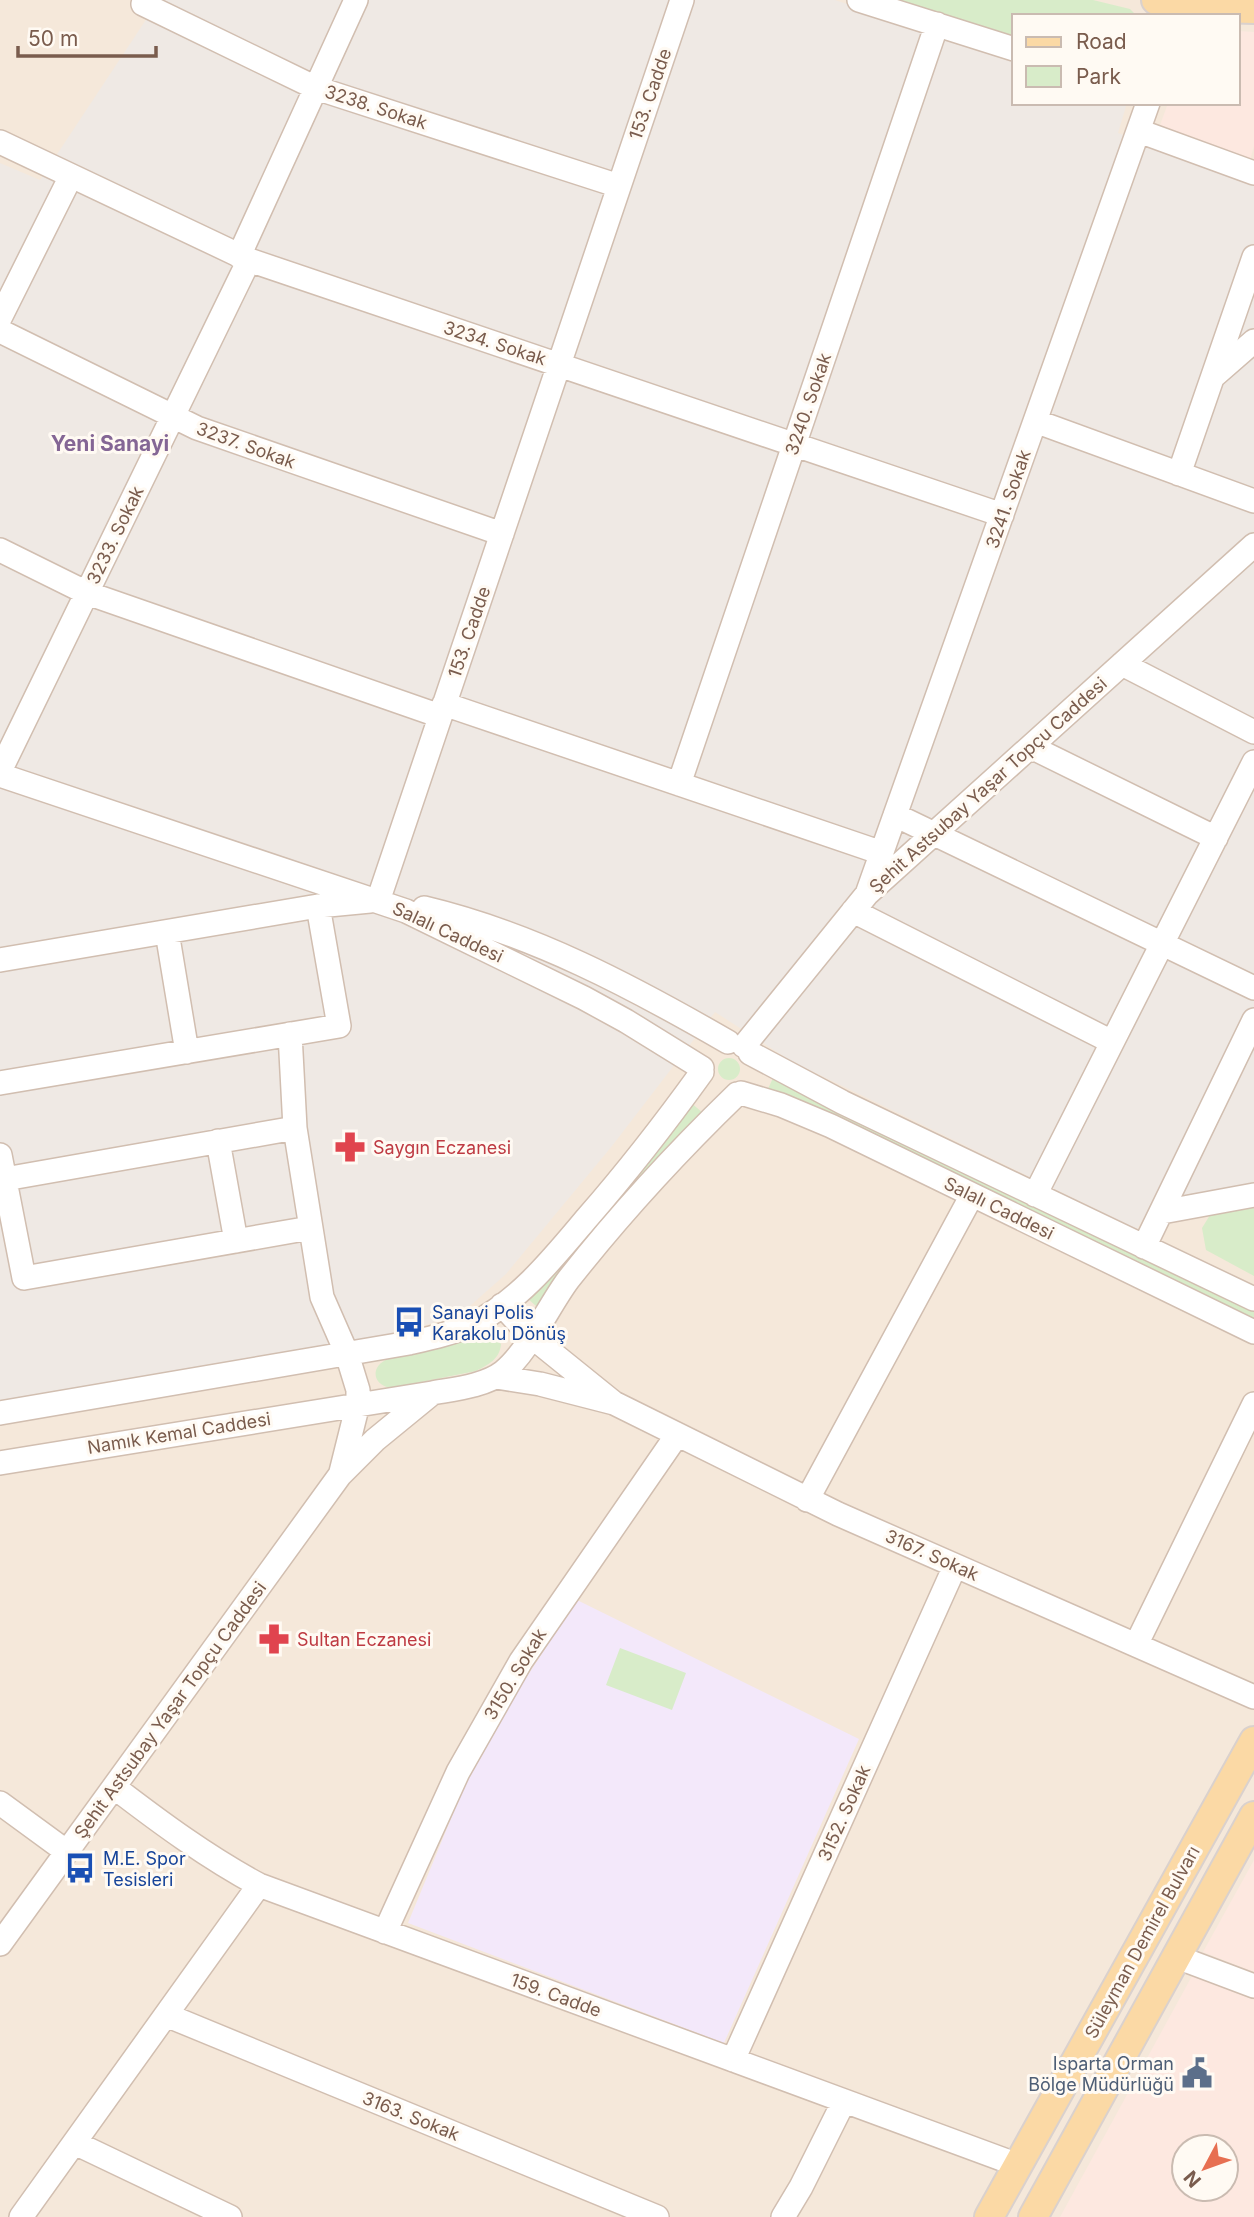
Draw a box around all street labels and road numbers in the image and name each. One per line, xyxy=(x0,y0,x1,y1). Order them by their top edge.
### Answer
street label: 153. Cadde xyxy=(625,46,675,142)
street label: 3238. Sokak xyxy=(322,81,430,133)
street label: 3234. Sokak xyxy=(441,317,549,370)
street label: 3240. Sokak xyxy=(781,350,835,458)
street label: 3237. Sokak xyxy=(194,417,298,473)
street label: 3241. Sokak xyxy=(981,447,1035,551)
street label: 3233. Sokak xyxy=(82,482,148,587)
street label: 153. Cadde xyxy=(444,584,494,680)
street label: Şehit Astsubay Yaşar Topçu Caddesi xyxy=(865,673,1111,897)
street label: Salalı Caddesi xyxy=(389,897,507,967)
street label: Salalı Caddesi xyxy=(941,1172,1057,1244)
street label: Namık Kemal Caddesi xyxy=(86,1408,272,1458)
street label: 3167. Sokak xyxy=(882,1525,982,1585)
street label: Şehit Astsubay Yaşar Topçu Caddesi xyxy=(70,1578,270,1842)
street label: 3150. Sokak xyxy=(480,1624,551,1723)
street label: 3152. Sokak xyxy=(813,1762,875,1864)
street label: Süleyman Demirel Bulvarı xyxy=(1080,1842,1204,2042)
street label: 159. Cadde xyxy=(508,1969,604,2021)
street label: 3163. Sokak xyxy=(359,2087,463,2145)

